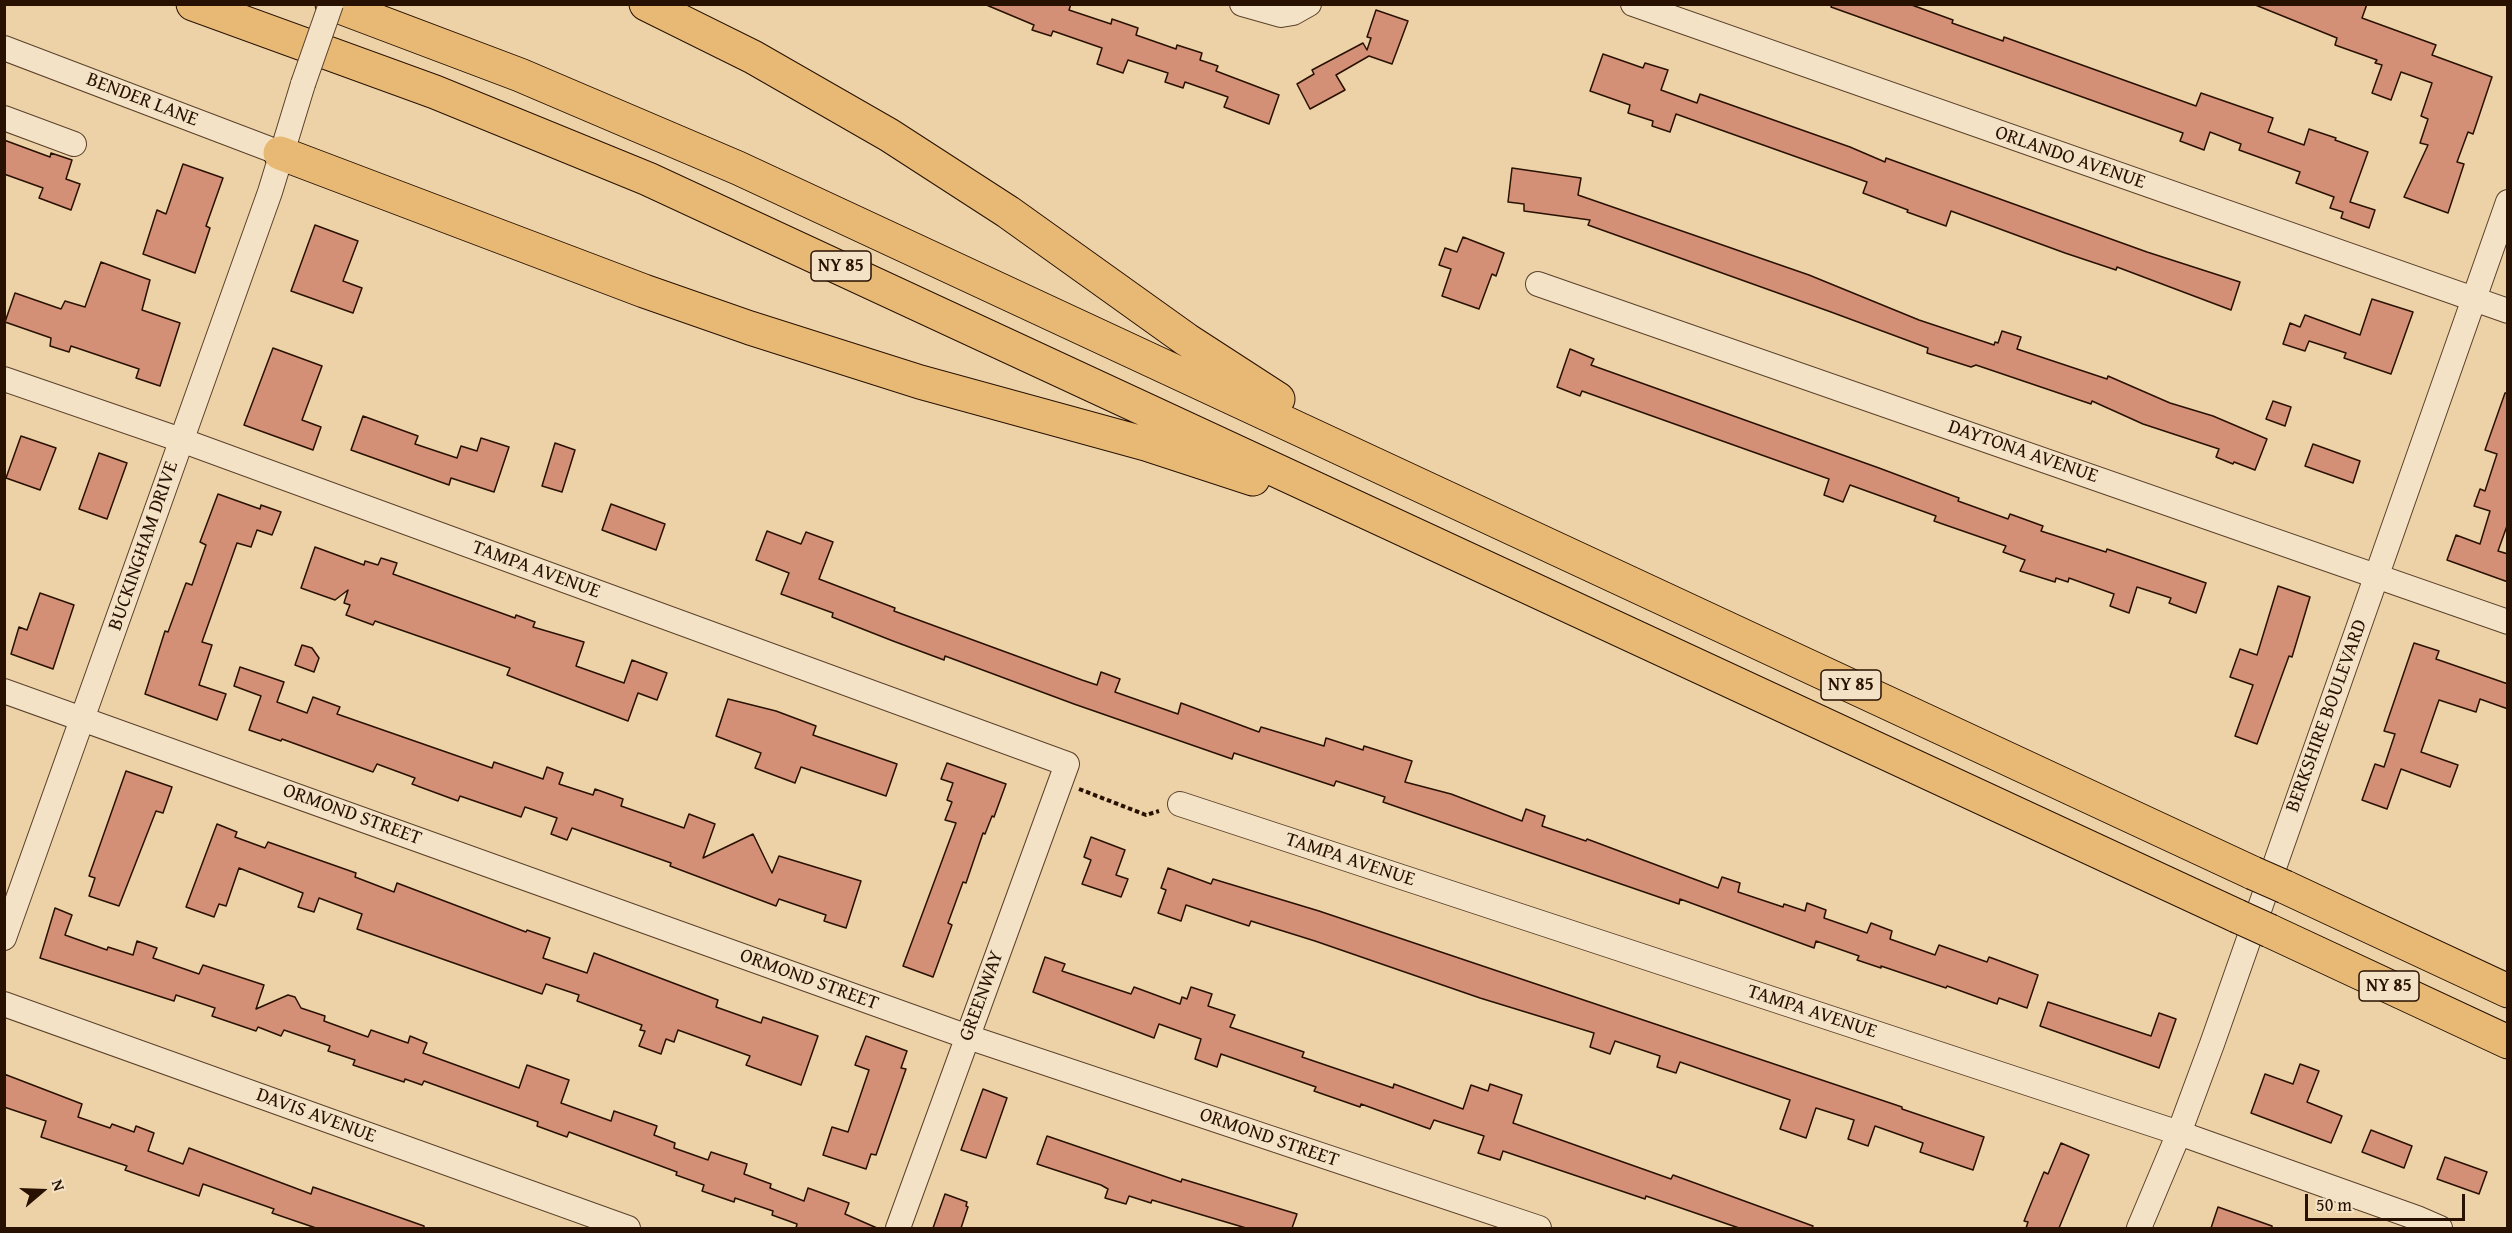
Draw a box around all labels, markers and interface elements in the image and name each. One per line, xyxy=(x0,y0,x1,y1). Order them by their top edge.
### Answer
street label: BENDER LANE xyxy=(83,68,201,132)
street label: ORLANDO AVENUE xyxy=(1992,121,2148,195)
road number: NY 85 xyxy=(811,251,871,281)
street label: DAYTONA AVENUE xyxy=(1945,415,2101,489)
street label: BUCKINGHAM DRIVE xyxy=(104,458,184,634)
street label: TAMPA AVENUE xyxy=(469,536,603,604)
street label: BERKSHIRE BOULEVARD xyxy=(2281,616,2373,816)
road number: NY 85 xyxy=(1821,670,1881,700)
street label: ORMOND STREET xyxy=(279,779,425,851)
street label: TAMPA AVENUE xyxy=(1282,828,1418,892)
street label: ORMOND STREET xyxy=(736,944,882,1016)
street label: GREENWAY xyxy=(955,948,1009,1044)
road number: NY 85 xyxy=(2359,971,2419,1001)
street label: TAMPA AVENUE xyxy=(1744,980,1880,1044)
street label: DAVIS AVENUE xyxy=(253,1083,379,1149)
street label: ORMOND STREET xyxy=(1196,1103,1342,1173)
north arrow xyxy=(12,1161,72,1221)
text: N xyxy=(46,1176,72,1194)
scale bar xyxy=(2308,1182,2468,1220)
text: 50 m xyxy=(2316,1191,2352,1218)

